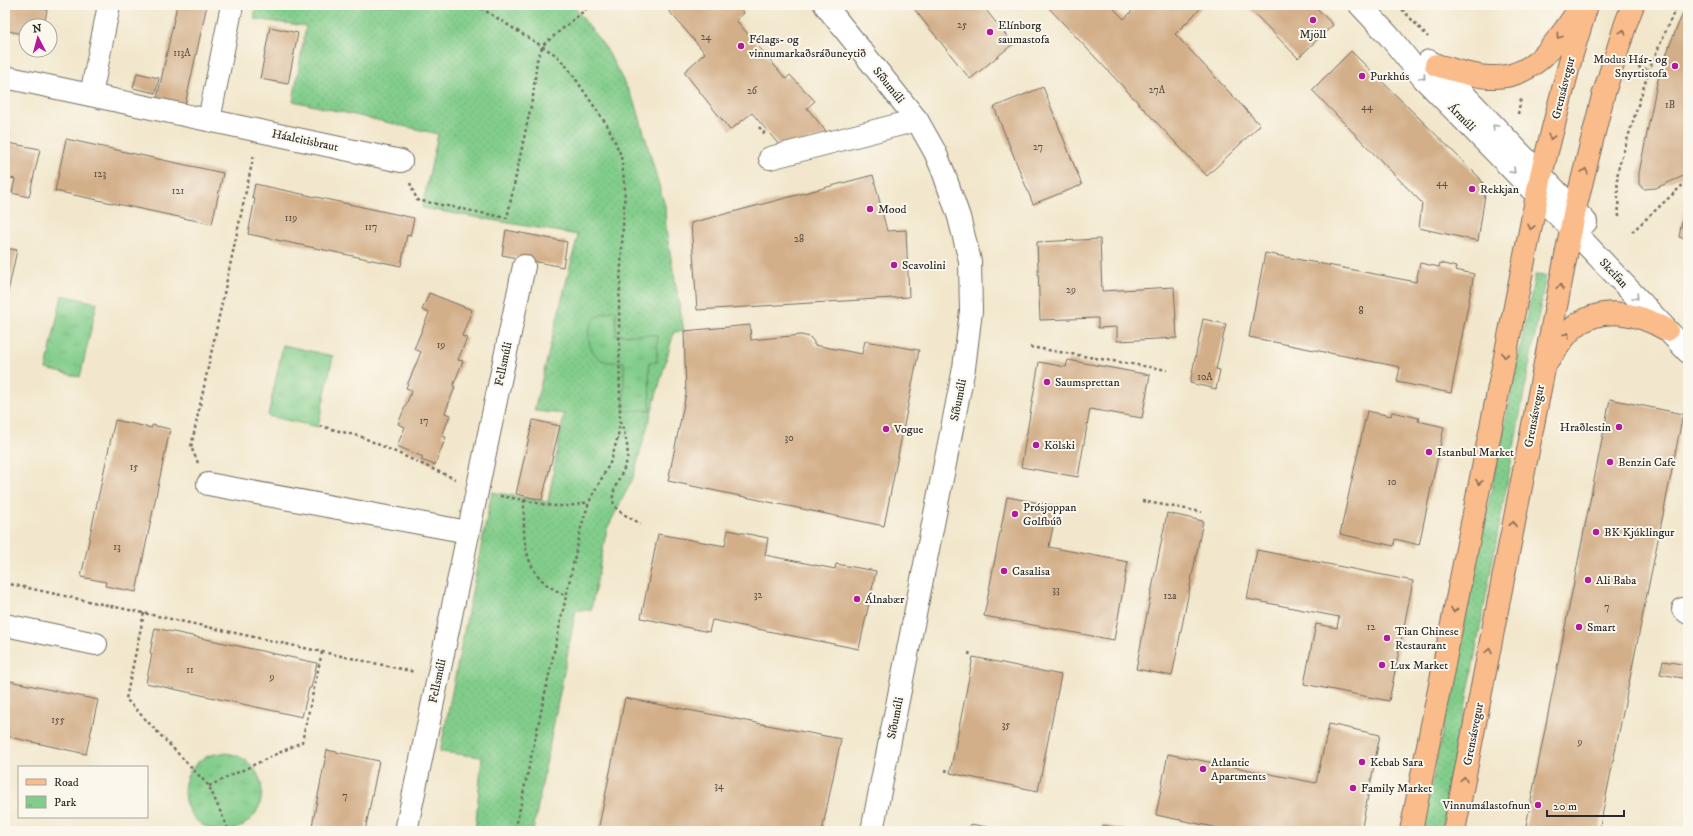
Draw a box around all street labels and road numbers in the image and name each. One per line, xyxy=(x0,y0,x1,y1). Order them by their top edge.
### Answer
street label: Grensásvegur xyxy=(1549,55,1579,121)
street label: Síðumúli xyxy=(869,64,908,107)
street label: Ármúli xyxy=(1445,100,1479,135)
street label: Háaleitisbraut xyxy=(270,126,340,155)
street label: Skeifan xyxy=(1596,255,1632,292)
street label: Fellsmúli xyxy=(492,341,515,388)
street label: Síðumúli xyxy=(947,378,970,422)
street label: Grensásvegur xyxy=(1521,383,1548,449)
street label: Fellsmúli xyxy=(426,658,449,705)
street label: Síðumúli xyxy=(884,696,907,740)
street label: Grensásvegur xyxy=(1460,701,1487,767)

